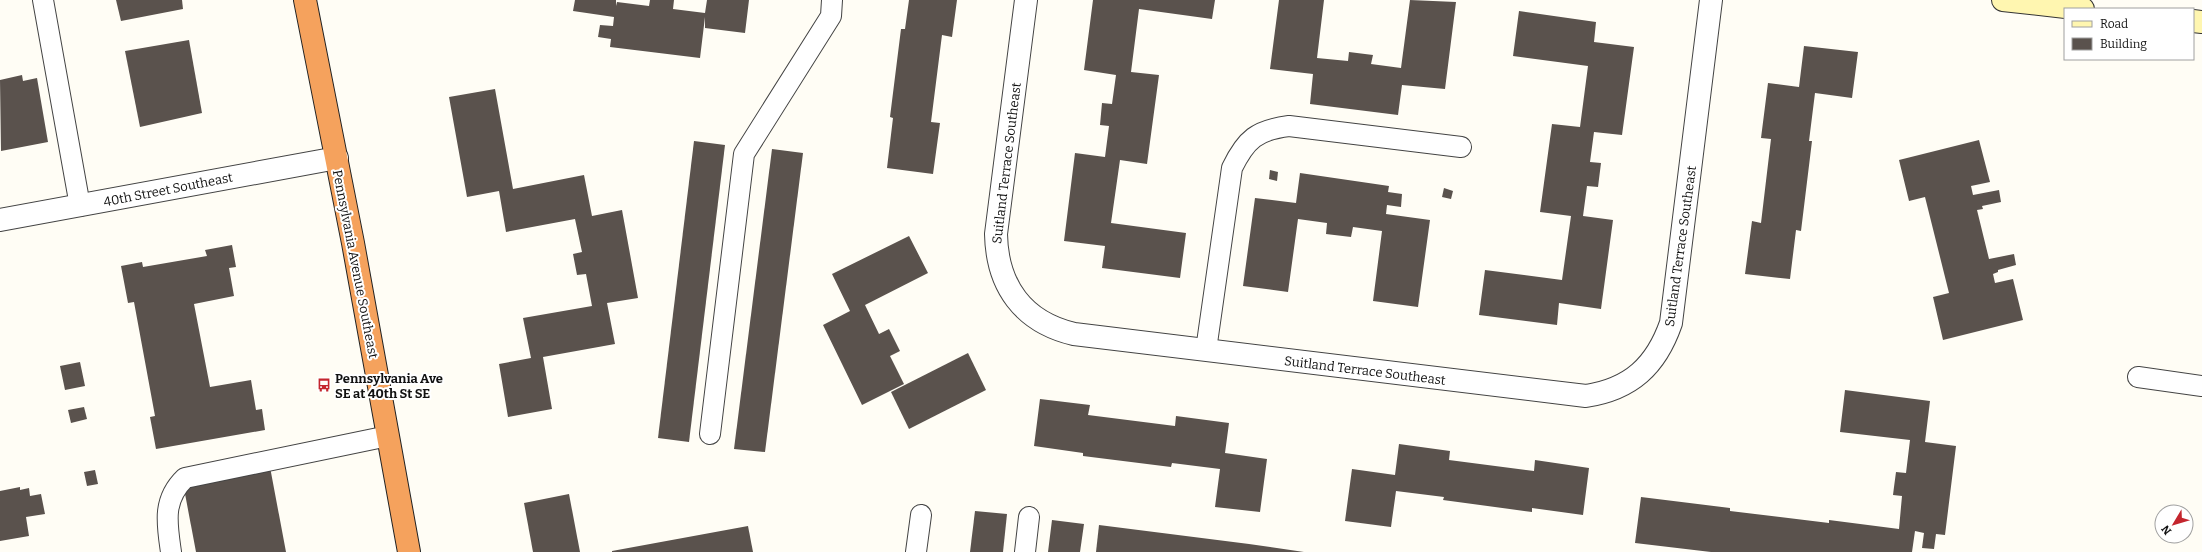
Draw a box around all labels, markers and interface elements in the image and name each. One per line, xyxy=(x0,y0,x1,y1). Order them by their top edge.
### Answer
legend xyxy=(2064,8,2194,60)
text: Road xyxy=(2100,17,2128,31)
text: Building xyxy=(2100,37,2147,51)
street label: Suitland Terrace Southeast xyxy=(989,81,1024,245)
street label: Suitland Terrace Southeast xyxy=(1662,164,1699,328)
street label: Pennsylvania Avenue Southeast xyxy=(330,168,381,360)
street label: 40th Street Southeast xyxy=(102,170,234,209)
street label: Suitland Terrace Southeast xyxy=(1283,353,1447,388)
place label: Pennsylvania Ave SE at 40th St SE xyxy=(335,371,443,401)
bus stop icon: Pennsylvania Ave SE at 40th St SE xyxy=(316,377,332,393)
north arrow xyxy=(2154,504,2194,544)
text: N xyxy=(2158,522,2174,537)

